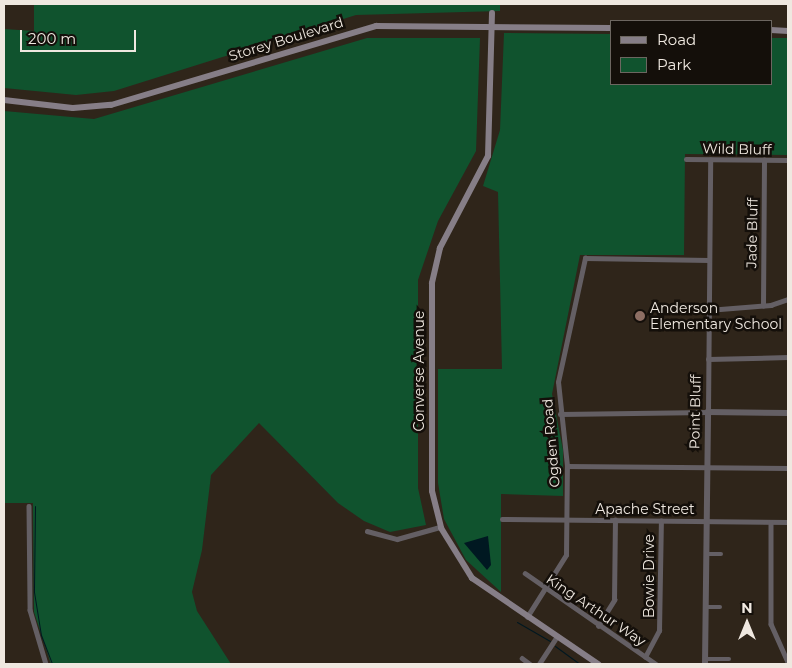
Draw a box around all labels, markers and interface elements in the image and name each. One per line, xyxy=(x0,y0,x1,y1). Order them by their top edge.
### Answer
street label: Storey Boulevard xyxy=(227,14,345,64)
scale bar xyxy=(22,20,139,52)
legend xyxy=(610,20,772,85)
text: 200 m xyxy=(28,29,76,48)
text: Road xyxy=(657,30,696,49)
text: Park xyxy=(657,55,691,74)
street label: Wild Bluff xyxy=(702,140,772,158)
street label: Jade Bluff xyxy=(743,198,761,268)
place label: Anderson Elementary School xyxy=(650,300,782,332)
marker: Anderson Elementary School xyxy=(634,310,646,322)
street label: Converse Avenue xyxy=(411,311,427,431)
street label: Point Bluff xyxy=(686,375,704,449)
street label: Ogden Road xyxy=(539,398,563,488)
street label: Apache Street xyxy=(595,501,695,517)
street label: Bowie Drive xyxy=(641,534,657,618)
street label: King Arthur Way xyxy=(543,570,649,650)
north arrow xyxy=(722,598,772,648)
text: N xyxy=(741,599,753,617)

